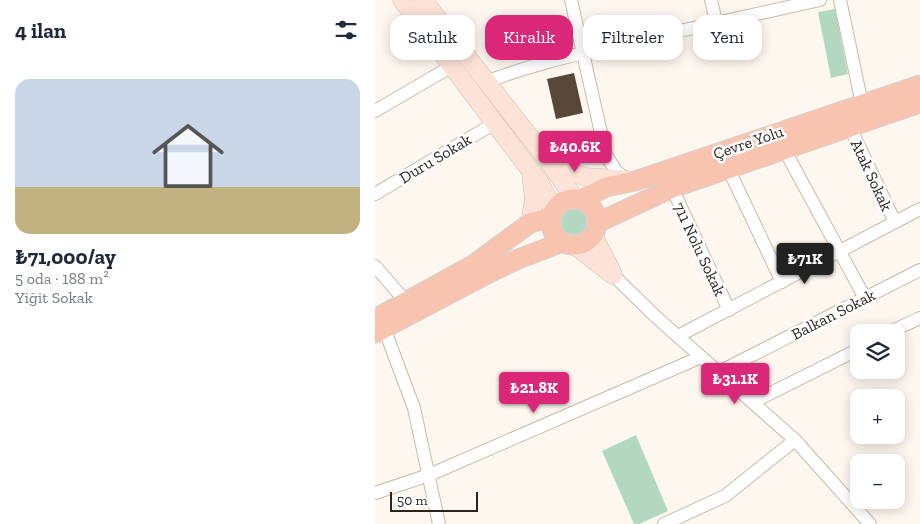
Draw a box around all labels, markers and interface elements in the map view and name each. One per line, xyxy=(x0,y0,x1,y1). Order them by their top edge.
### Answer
chip: Satılık xyxy=(390,15,475,60)
chip: Kiralık xyxy=(485,15,573,60)
chip: Filtreler xyxy=(583,15,683,60)
chip: Yeni xyxy=(693,15,762,60)
icon: filters xyxy=(332,16,360,44)
text: 4 ilan xyxy=(15,18,66,43)
icon: home xyxy=(143,111,233,201)
street label: Çevre Yolu xyxy=(711,122,786,163)
street label: Duru Sokak xyxy=(396,129,475,187)
pin: ₺40.6K xyxy=(534,130,616,173)
street label: Atak Sokak xyxy=(847,136,897,215)
text: ₺40.6K xyxy=(550,137,600,156)
street label: 711 Nolu Sokak xyxy=(670,199,730,300)
pin: ₺71K xyxy=(775,242,835,285)
text: ₺71,000/ay xyxy=(15,244,116,269)
text: ₺71K xyxy=(788,249,822,268)
text: 5 oda · 188 m² xyxy=(15,269,109,288)
street label: Balkan Sokak xyxy=(788,285,879,344)
text: Yiğit Sokak xyxy=(15,288,93,307)
map controls xyxy=(850,324,905,509)
button: layers xyxy=(850,324,905,379)
pin: ₺31.1K xyxy=(694,362,776,405)
text: ₺31.1K xyxy=(712,369,758,388)
pin: ₺21.8K xyxy=(493,372,575,414)
text: ₺21.8K xyxy=(510,378,558,397)
button: + xyxy=(850,389,905,444)
button: − xyxy=(850,454,905,509)
scale bar xyxy=(390,489,477,512)
text: 50 m xyxy=(397,492,428,509)

